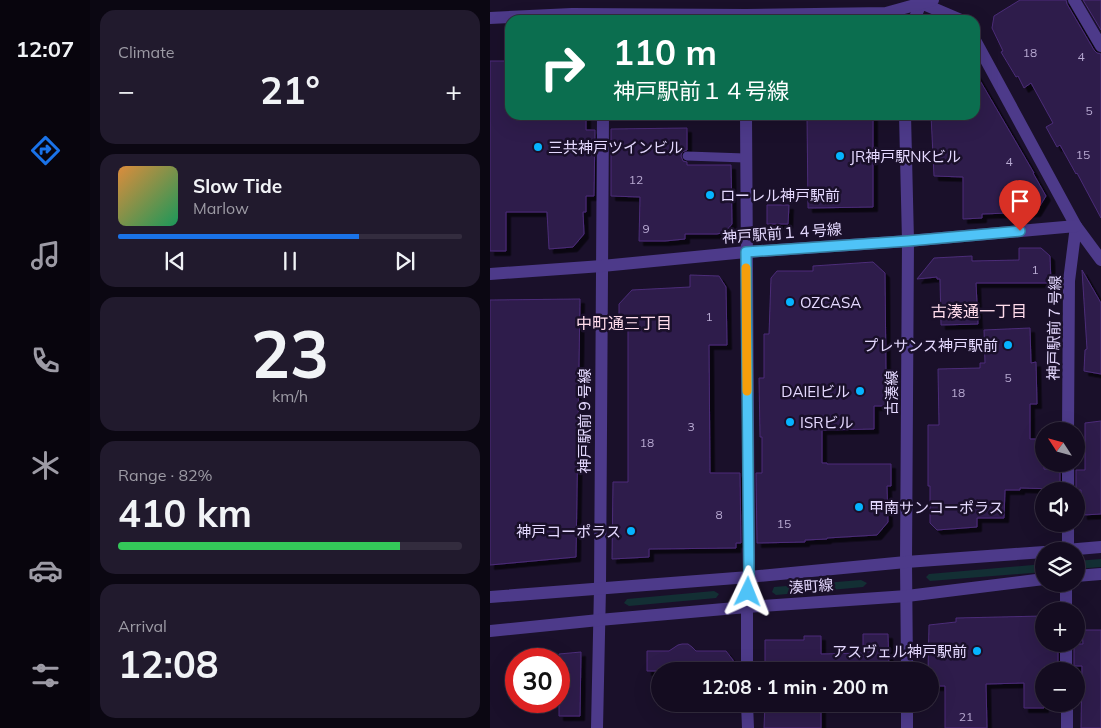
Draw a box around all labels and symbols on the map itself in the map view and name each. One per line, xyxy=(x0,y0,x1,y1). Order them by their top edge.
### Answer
house number: 18 xyxy=(1023,45,1037,60)
house number: 4 xyxy=(1077,49,1085,64)
house number: 5 xyxy=(1085,103,1093,118)
place label: 三共神戸ツインビル xyxy=(548,138,683,157)
marker: 三共神戸ツインビル xyxy=(532,141,544,153)
place label: JR神戸駅NKビル xyxy=(850,147,961,166)
house number: 15 xyxy=(1076,147,1090,162)
marker: JR神戸駅NKビル xyxy=(834,150,846,162)
house number: 4 xyxy=(1005,154,1013,169)
house number: 12 xyxy=(629,172,643,187)
pin xyxy=(999,180,1041,231)
place label: ローレル神戸駅前 xyxy=(720,186,840,205)
marker: ローレル神戸駅前 xyxy=(704,189,716,201)
street label: 神戸駅前１４号線 xyxy=(721,219,843,247)
house number: 9 xyxy=(642,221,650,236)
house number: 1 xyxy=(1031,262,1039,277)
street label: 神戸駅前７号線 xyxy=(1044,275,1064,381)
place label: OZCASA xyxy=(800,293,861,312)
marker: OZCASA xyxy=(784,296,796,308)
district label: 古湊通一丁目 xyxy=(931,301,1027,321)
house number: 1 xyxy=(705,309,713,324)
district label: 中町通三丁目 xyxy=(576,313,672,333)
place label: プレサンス神戸駅前 xyxy=(863,336,998,355)
marker: プレサンス神戸駅前 xyxy=(1002,339,1014,351)
street label: 神戸駅前９号線 xyxy=(575,368,594,474)
street label: 古湊線 xyxy=(882,370,901,416)
house number: 5 xyxy=(1004,370,1012,385)
place label: DAIEIビル xyxy=(781,382,850,401)
marker: DAIEIビル xyxy=(854,385,866,397)
house number: 18 xyxy=(951,385,965,400)
place label: ISRビル xyxy=(800,413,854,432)
marker: ISRビル xyxy=(784,416,796,428)
house number: 3 xyxy=(687,419,695,434)
north arrow xyxy=(1035,422,1085,472)
house number: 18 xyxy=(640,435,654,450)
place label: 甲南サンコーポラス xyxy=(869,498,1004,517)
marker: 甲南サンコーポラス xyxy=(853,501,865,513)
house number: 8 xyxy=(715,507,723,522)
house number: 15 xyxy=(777,516,791,531)
place label: 神戸コーポラス xyxy=(516,522,621,541)
marker: 神戸コーポラス xyxy=(625,525,637,537)
position arrow xyxy=(721,565,773,617)
street label: 湊町線 xyxy=(788,575,834,597)
place label: アスヴェル神戸駅前 xyxy=(832,642,967,661)
marker: アスヴェル神戸駅前 xyxy=(971,645,983,657)
speed limit sign: 30 xyxy=(505,648,570,713)
house number: 21 xyxy=(959,709,973,724)

